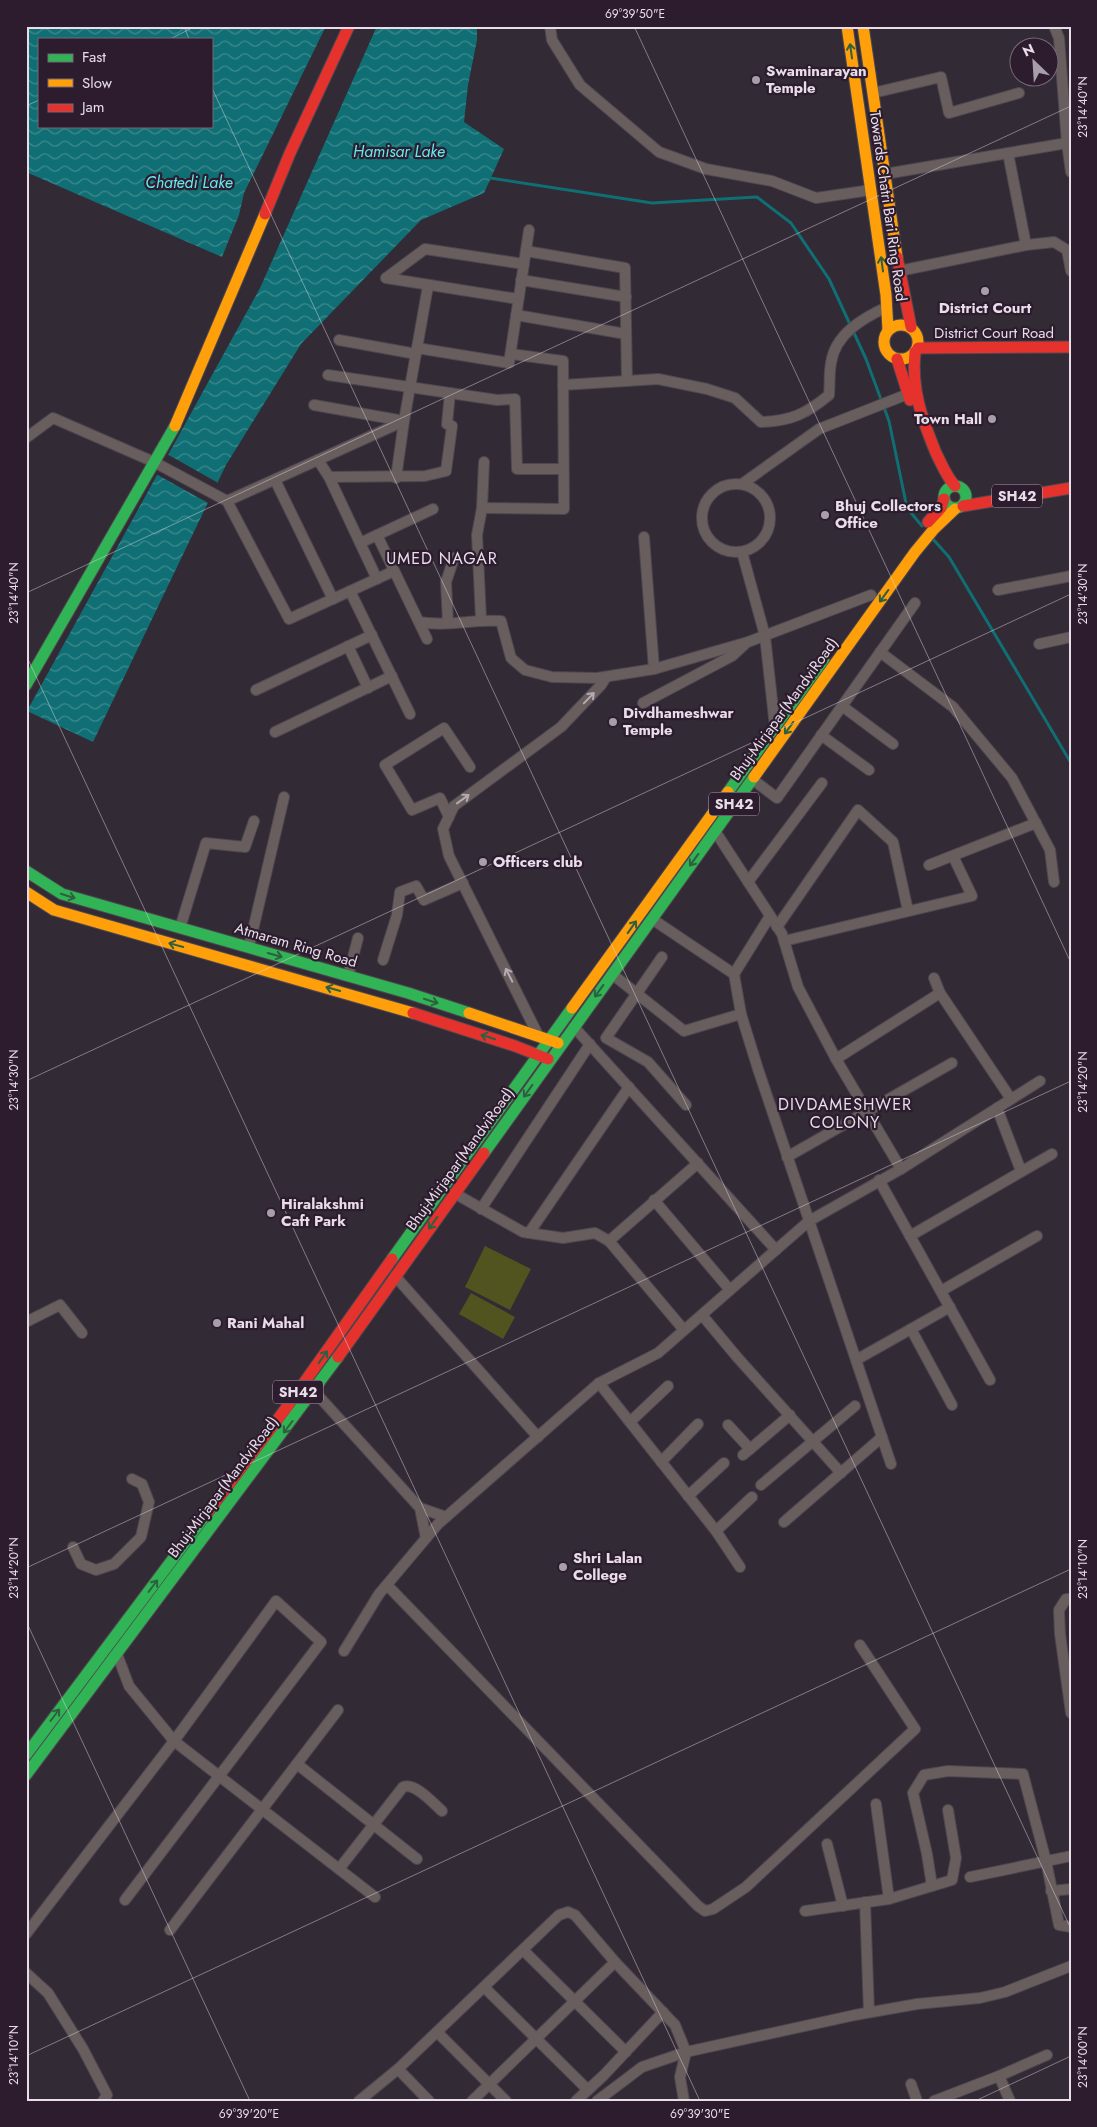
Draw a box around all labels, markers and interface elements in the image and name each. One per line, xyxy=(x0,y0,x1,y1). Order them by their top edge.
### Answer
text: 69°39'50"E xyxy=(605,5,665,23)
legend xyxy=(38,38,212,128)
north arrow xyxy=(1010,38,1060,88)
text: N xyxy=(1019,39,1038,62)
one-way arrow xyxy=(846,44,856,60)
text: Fast xyxy=(82,46,106,68)
place label: Swaminarayan Temple xyxy=(766,60,867,99)
text: Slow xyxy=(82,72,113,94)
marker: Swaminarayan Temple xyxy=(750,74,762,86)
text: 23°14'40"N xyxy=(1074,76,1092,138)
text: Jam xyxy=(80,96,105,118)
street label: Towards Chatri Bari Ring Road xyxy=(864,109,912,303)
water label: Hamisar Lake xyxy=(353,140,445,163)
water label: Chatedi Lake xyxy=(145,171,233,194)
one-way arrow xyxy=(877,257,887,273)
marker: District Court xyxy=(979,285,991,297)
place label: District Court xyxy=(939,297,1032,319)
street label: District Court Road xyxy=(934,322,1054,344)
place label: Town Hall xyxy=(914,408,982,430)
marker: Town Hall xyxy=(986,413,998,425)
road number: SH42 xyxy=(992,484,1042,508)
place label: Bhuj Collectors Office xyxy=(835,495,941,534)
marker: Bhuj Collectors Office xyxy=(819,509,831,521)
district label: UMED NAGAR xyxy=(386,547,498,570)
text: 23°14'40"N xyxy=(5,562,23,624)
text: 23°14'30"N xyxy=(1074,563,1092,625)
one-way arrow xyxy=(879,589,889,603)
street label: Bhuj-Mirjapar(MandviRoad) xyxy=(725,633,843,785)
one-way arrow xyxy=(583,691,595,704)
place label: Divdhameshwar Temple xyxy=(623,702,735,741)
marker: Divdhameshwar Temple xyxy=(607,716,619,728)
one-way arrow xyxy=(784,720,794,734)
road number: SH42 xyxy=(709,792,759,816)
one-way arrow xyxy=(456,794,469,805)
place label: Officers club xyxy=(493,851,583,873)
one-way arrow xyxy=(689,853,699,867)
marker: Officers club xyxy=(477,856,489,868)
one-way arrow xyxy=(60,892,75,901)
street label: Atmaram Ring Road xyxy=(232,917,360,973)
one-way arrow xyxy=(627,920,637,934)
one-way arrow xyxy=(169,940,185,949)
one-way arrow xyxy=(266,950,282,960)
one-way arrow xyxy=(504,968,513,983)
one-way arrow xyxy=(325,984,341,994)
one-way arrow xyxy=(594,984,604,998)
one-way arrow xyxy=(422,996,438,1006)
one-way arrow xyxy=(481,1032,496,1041)
text: 23°14'30"N xyxy=(5,1049,23,1111)
text: 23°14'20"N xyxy=(1074,1051,1092,1113)
street label: Bhuj-Mirjapar(MandviRoad) xyxy=(401,1083,519,1235)
one-way arrow xyxy=(523,1084,533,1098)
district label: DIVDAMESHWER COLONY xyxy=(778,1093,912,1134)
place label: Hiralakshmi Caft Park xyxy=(281,1193,364,1232)
marker: Hiralakshmi Caft Park xyxy=(265,1207,277,1219)
one-way arrow xyxy=(427,1216,438,1229)
place label: Rani Mahal xyxy=(227,1312,304,1334)
marker: Rani Mahal xyxy=(211,1317,223,1329)
one-way arrow xyxy=(318,1350,328,1364)
road number: SH42 xyxy=(273,1380,323,1404)
street label: Bhuj-Mirjapar(MandviRoad) xyxy=(162,1412,284,1562)
one-way arrow xyxy=(282,1420,293,1433)
text: 23°14'20"N xyxy=(5,1537,23,1599)
text: 23°14'10"N xyxy=(1074,1539,1092,1599)
place label: Shri Lalan College xyxy=(573,1547,642,1586)
marker: Shri Lalan College xyxy=(557,1561,569,1573)
one-way arrow xyxy=(148,1579,158,1593)
one-way arrow xyxy=(50,1709,61,1722)
text: 23°14'10"N xyxy=(5,2025,23,2085)
text: 23°14'00"N xyxy=(1074,2026,1092,2088)
text: 69°39'20"E xyxy=(219,2105,279,2123)
text: 69°39'30"E xyxy=(670,2105,730,2123)

